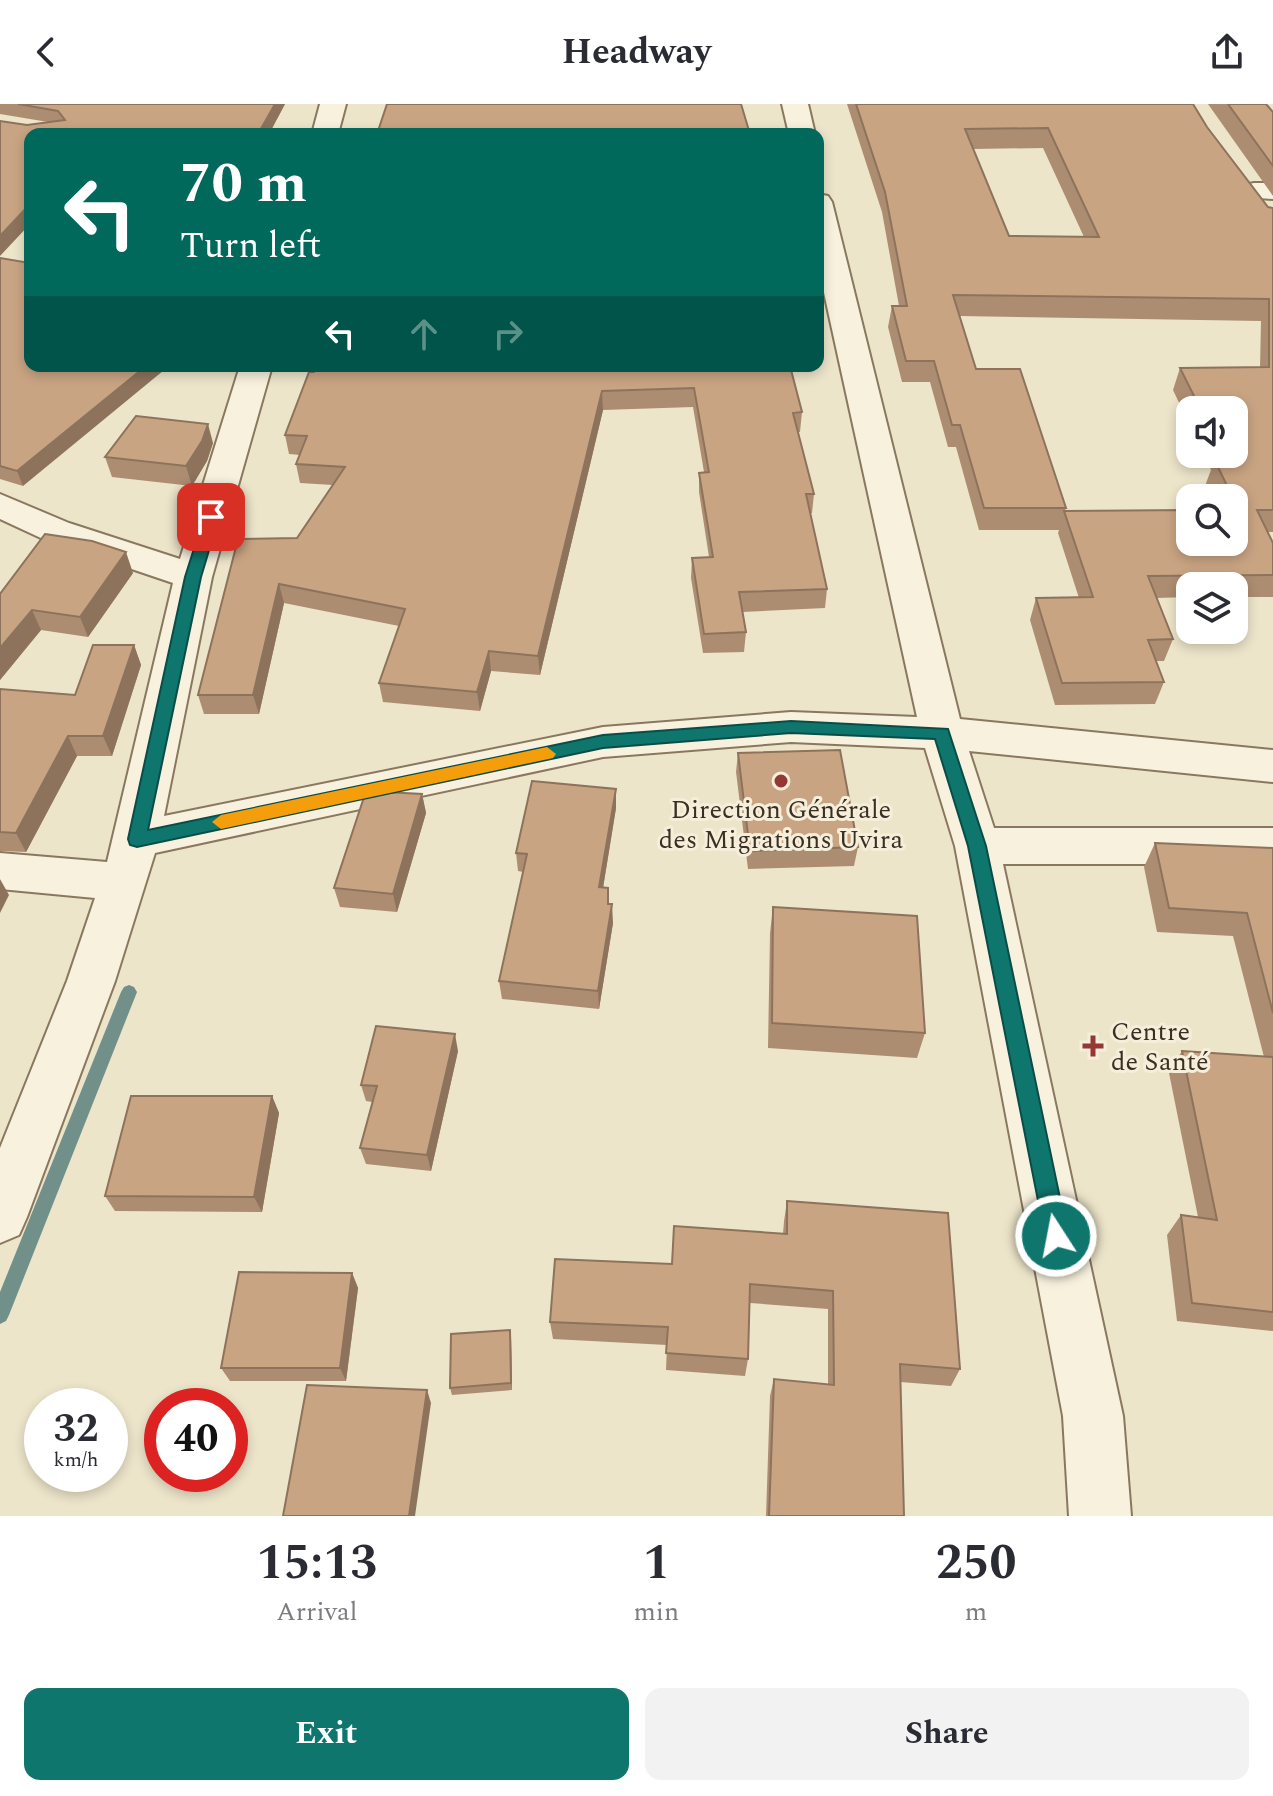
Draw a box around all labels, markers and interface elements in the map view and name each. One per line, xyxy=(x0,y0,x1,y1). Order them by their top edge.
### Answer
text: Headway xyxy=(562,25,711,80)
icon: back xyxy=(24,30,68,74)
icon: share xyxy=(1205,30,1249,74)
text: 70 m xyxy=(180,142,307,227)
icon: left xyxy=(48,160,152,264)
text: Turn left xyxy=(180,219,321,274)
icon: left xyxy=(318,312,362,356)
icon: ahead xyxy=(402,312,446,356)
icon: right xyxy=(486,312,530,356)
map controls xyxy=(1176,396,1248,644)
button: sound xyxy=(1176,396,1248,468)
pin xyxy=(177,483,245,551)
button: search xyxy=(1176,484,1248,556)
icon: arrive xyxy=(189,495,233,539)
button: layers xyxy=(1176,572,1248,644)
marker: Direction Générale des Migrations Uvira xyxy=(772,772,790,790)
place label: Direction Générale des Migrations Uvira xyxy=(659,790,903,860)
place label: Centre de Santé xyxy=(1111,1012,1209,1082)
marker: Centre de Santé xyxy=(1082,1035,1104,1057)
position arrow xyxy=(1014,1194,1098,1278)
speed limit sign: 40 xyxy=(144,1388,248,1492)
text: 32 xyxy=(54,1399,98,1460)
text: km/h xyxy=(54,1445,99,1475)
text: 15:13 xyxy=(257,1527,377,1600)
text: 1 xyxy=(643,1527,670,1600)
text: 250 xyxy=(936,1527,1016,1600)
text: Arrival xyxy=(276,1592,357,1632)
text: min xyxy=(634,1592,679,1632)
text: m xyxy=(965,1592,987,1632)
button: Exit xyxy=(24,1688,629,1780)
button: Share xyxy=(645,1688,1249,1780)

